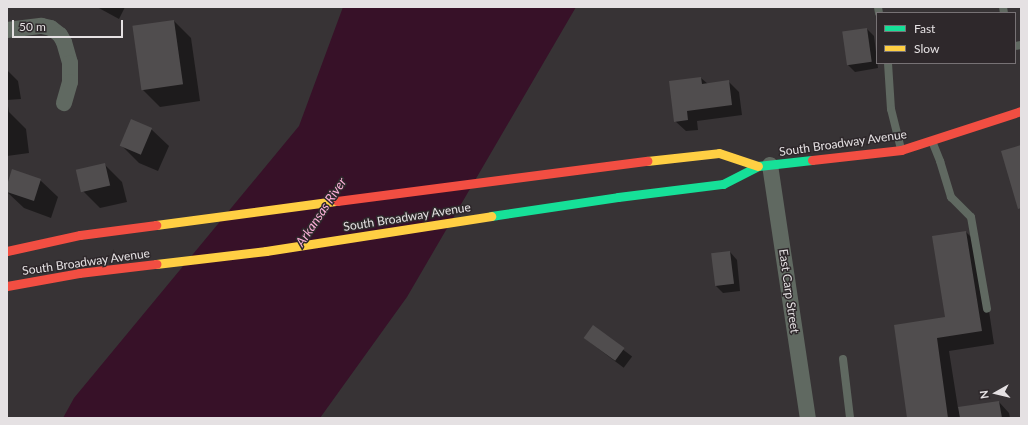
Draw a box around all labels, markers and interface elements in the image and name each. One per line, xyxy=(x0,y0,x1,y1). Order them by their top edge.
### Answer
scale bar xyxy=(14,12,125,38)
legend xyxy=(876,12,1016,64)
text: 50 m xyxy=(19,19,46,34)
text: Fast xyxy=(914,21,935,36)
text: Slow xyxy=(914,41,939,56)
street label: South Broadway Avenue xyxy=(778,127,908,159)
water label: Arkansas River xyxy=(292,175,350,249)
street label: South Broadway Avenue xyxy=(342,200,472,234)
street label: South Broadway Avenue xyxy=(21,246,151,278)
street label: East Carp Street xyxy=(776,248,802,334)
north arrow xyxy=(976,373,1016,413)
text: N xyxy=(977,390,991,400)

